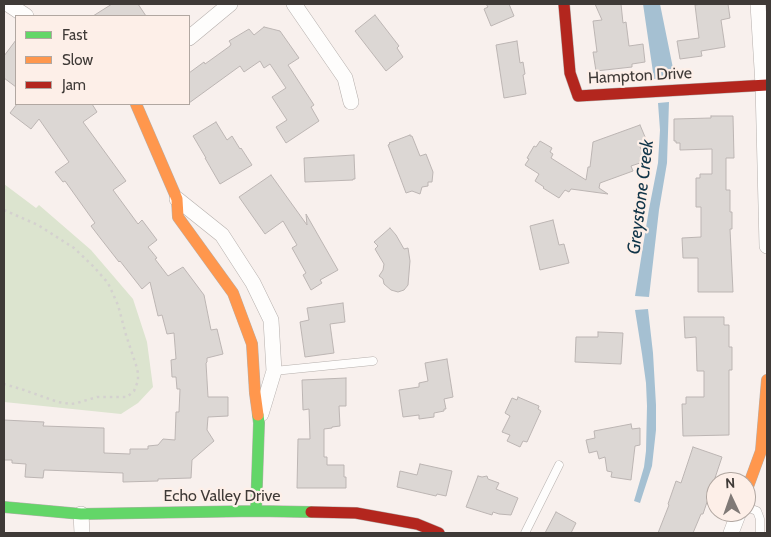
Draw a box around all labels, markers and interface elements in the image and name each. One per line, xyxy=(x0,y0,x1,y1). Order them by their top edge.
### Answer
legend xyxy=(15,15,190,105)
text: Fast xyxy=(62,26,87,44)
text: Slow xyxy=(62,51,93,69)
street label: Hampton Drive xyxy=(587,64,693,88)
text: Jam xyxy=(62,76,86,94)
water label: Greystone Creek xyxy=(623,138,659,256)
north arrow xyxy=(706,472,756,522)
text: N xyxy=(725,474,736,492)
street label: Echo Valley Drive xyxy=(164,486,280,506)

